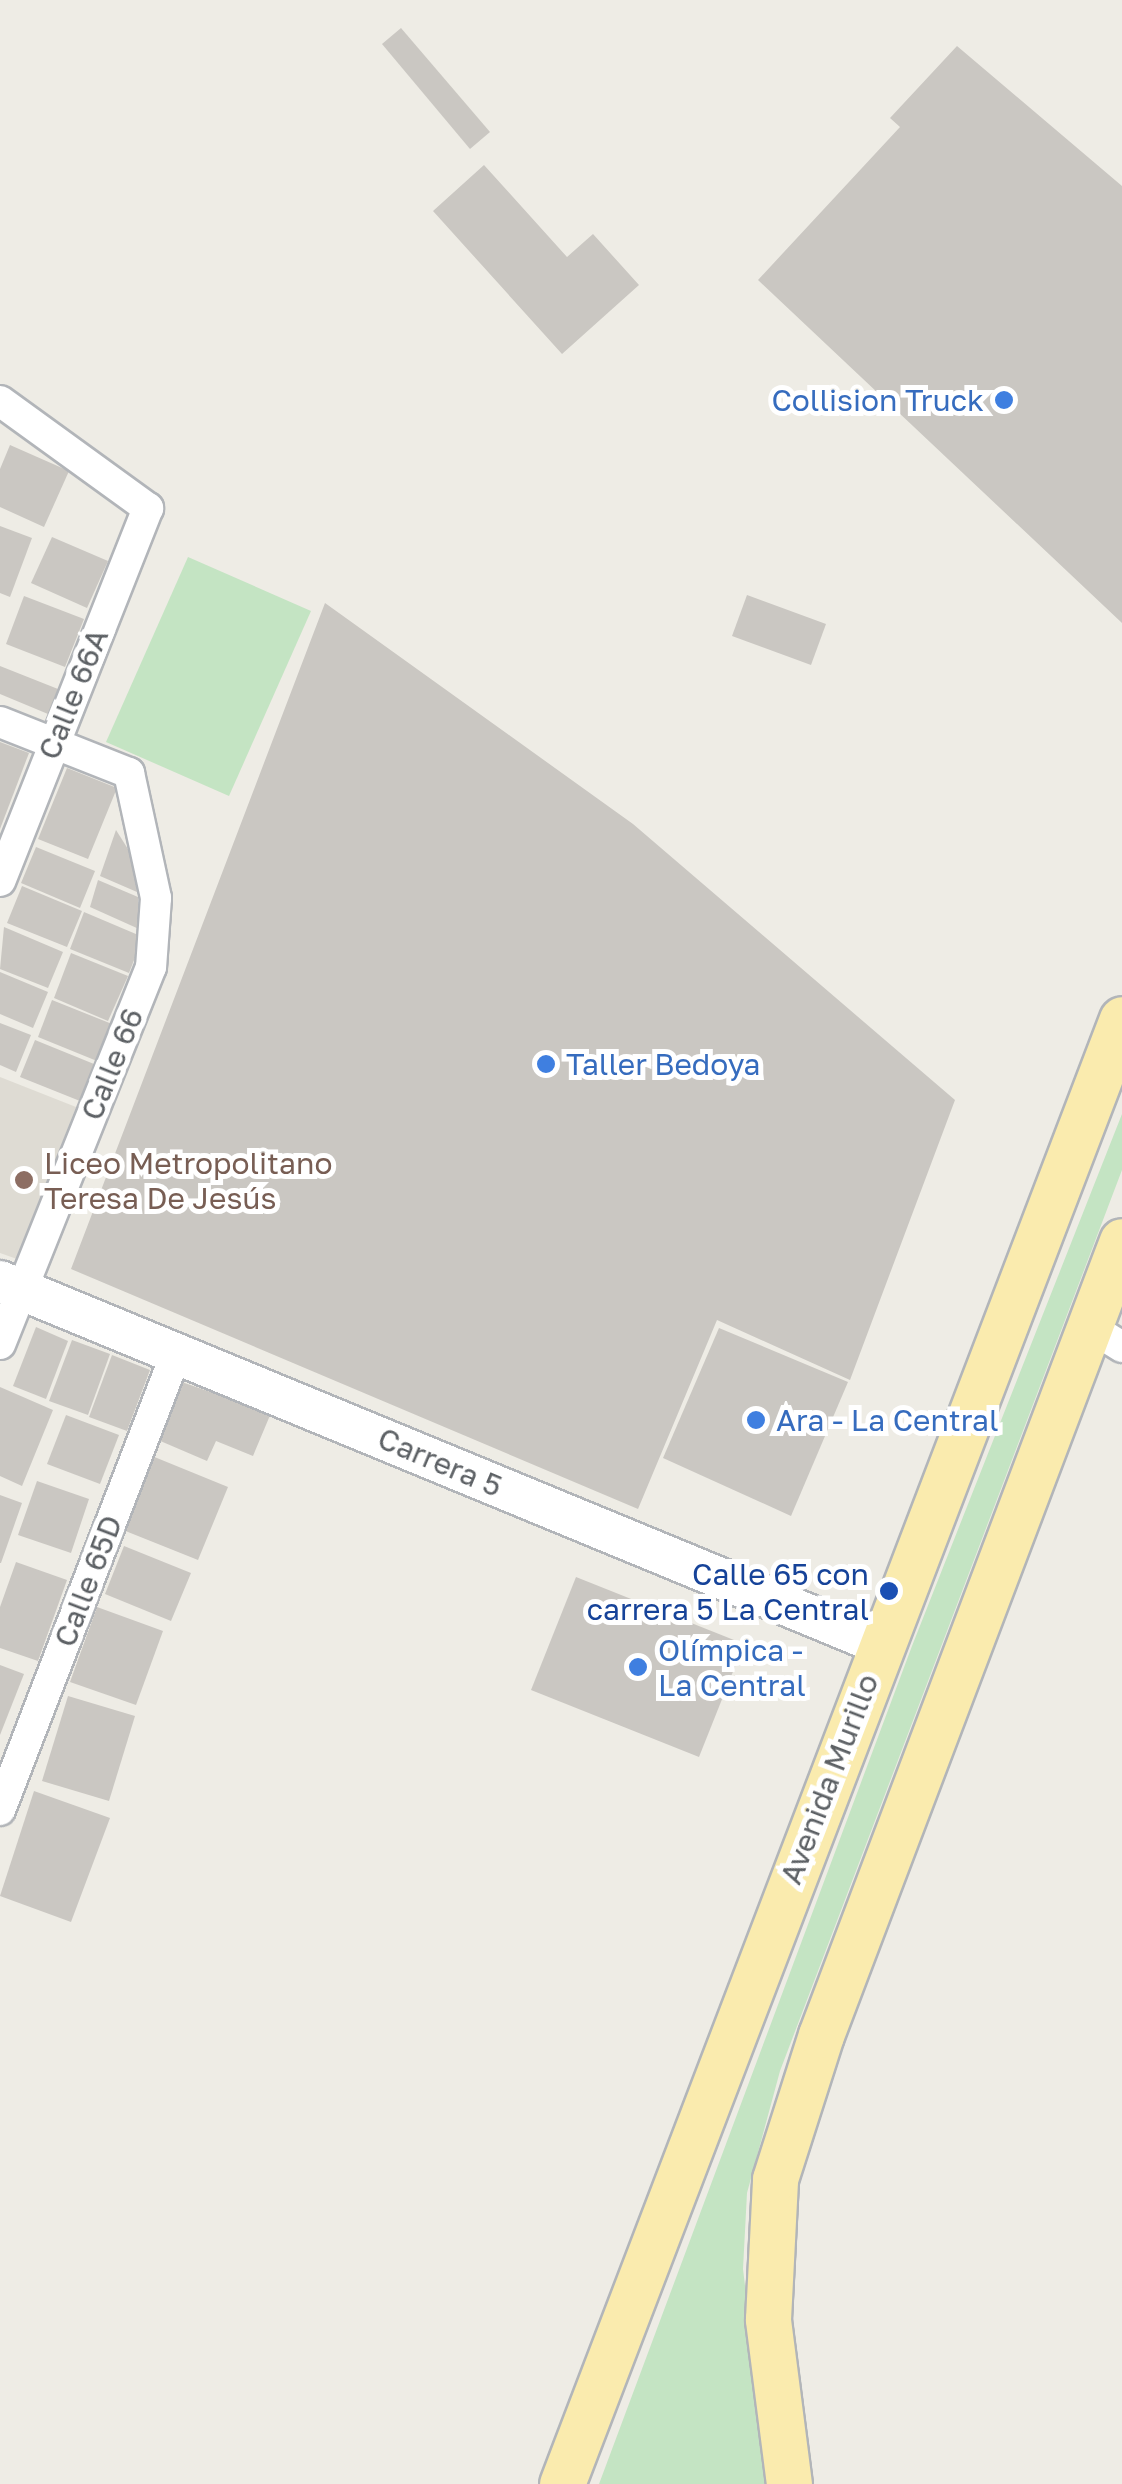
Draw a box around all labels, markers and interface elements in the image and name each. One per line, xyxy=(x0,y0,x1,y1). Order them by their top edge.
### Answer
place label: Collision Truck xyxy=(771,382,984,418)
marker: Collision Truck xyxy=(993,389,1015,411)
street label: Calle 66A xyxy=(31,623,115,765)
street label: Calle 66 xyxy=(73,1003,151,1125)
place label: Taller Bedoya xyxy=(566,1046,761,1082)
marker: Taller Bedoya xyxy=(535,1053,557,1075)
place label: Liceo Metropolitano Teresa De Jesús xyxy=(44,1145,332,1216)
marker: Liceo Metropolitano Teresa De Jesús xyxy=(13,1169,35,1191)
place label: Ara - La Central xyxy=(776,1402,999,1438)
marker: Ara - La Central xyxy=(745,1409,767,1431)
street label: Carrera 5 xyxy=(373,1420,507,1504)
street label: Calle 65D xyxy=(47,1510,129,1652)
place label: Calle 65 con carrera 5 La Central xyxy=(587,1556,869,1626)
marker: Calle 65 con carrera 5 La Central xyxy=(878,1580,900,1602)
place label: Olímpica - La Central xyxy=(658,1632,806,1702)
marker: Olímpica - La Central xyxy=(627,1656,649,1678)
street label: Avenida Murillo xyxy=(772,1669,886,1889)

